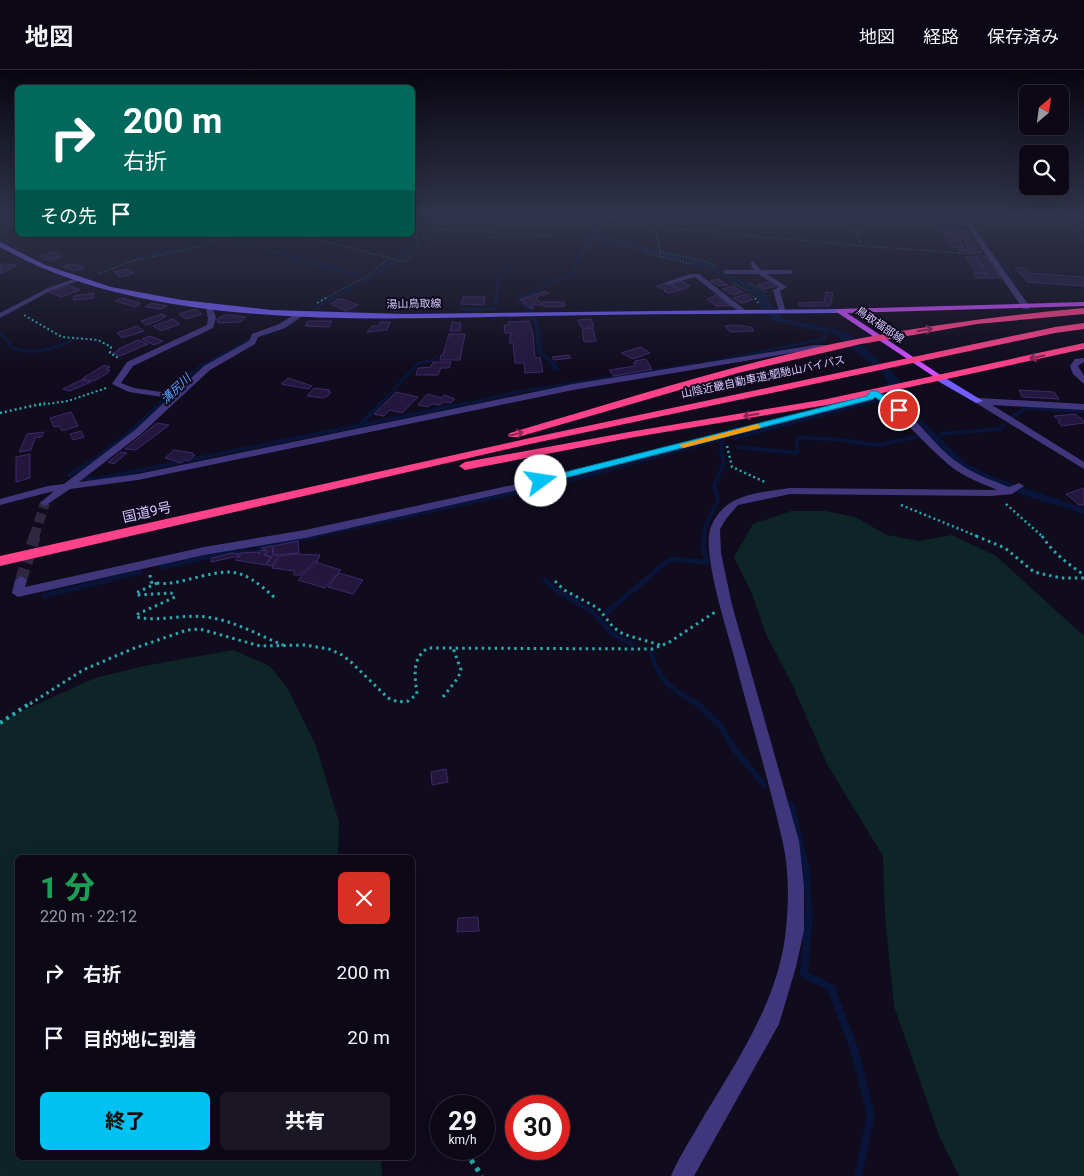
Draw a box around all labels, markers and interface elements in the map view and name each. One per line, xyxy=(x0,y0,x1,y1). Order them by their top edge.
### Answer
text: 地図 xyxy=(25,23,73,51)
text: 地図 xyxy=(859,26,895,47)
text: 経路 xyxy=(923,26,959,47)
text: 保存済み xyxy=(987,26,1059,47)
north arrow xyxy=(1019,85,1069,135)
map controls xyxy=(1019,85,1069,195)
text: 200 m xyxy=(123,101,222,142)
icon: right xyxy=(40,105,105,170)
button: search xyxy=(1019,145,1069,195)
text: 右折 xyxy=(123,149,167,174)
icon: arrive xyxy=(107,200,135,228)
text: その先 xyxy=(40,205,97,228)
street label: 湯山鳥取線 xyxy=(386,297,442,311)
street label: 鳥取福部線 xyxy=(854,304,906,346)
one-way arrow xyxy=(917,324,933,334)
street label: 山陰近畿自動車道;駟馳山バイパス xyxy=(680,353,846,401)
one-way arrow xyxy=(1029,353,1045,362)
water label: 溝尻川 xyxy=(158,370,195,407)
pin xyxy=(878,389,920,431)
icon: arrive xyxy=(885,396,913,424)
one-way arrow xyxy=(744,410,760,420)
one-way arrow xyxy=(508,429,524,439)
position arrow xyxy=(514,454,566,506)
street label: 国道9号 xyxy=(121,499,173,525)
text: 1 分 xyxy=(40,870,95,905)
button: close xyxy=(338,872,390,924)
text: 220 m · 22:12 xyxy=(40,907,137,926)
icon: right xyxy=(40,959,68,987)
text: 200 m xyxy=(337,961,390,984)
text: 右折 xyxy=(83,963,121,986)
icon: arrive xyxy=(40,1024,68,1052)
text: 20 m xyxy=(347,1026,390,1049)
text: 目的地に到着 xyxy=(83,1028,197,1051)
button: 終了 xyxy=(40,1092,210,1150)
button: 共有 xyxy=(220,1092,390,1150)
speed limit sign: 30 xyxy=(505,1095,570,1160)
text: 29 xyxy=(448,1107,477,1136)
text: km/h xyxy=(448,1133,477,1147)

